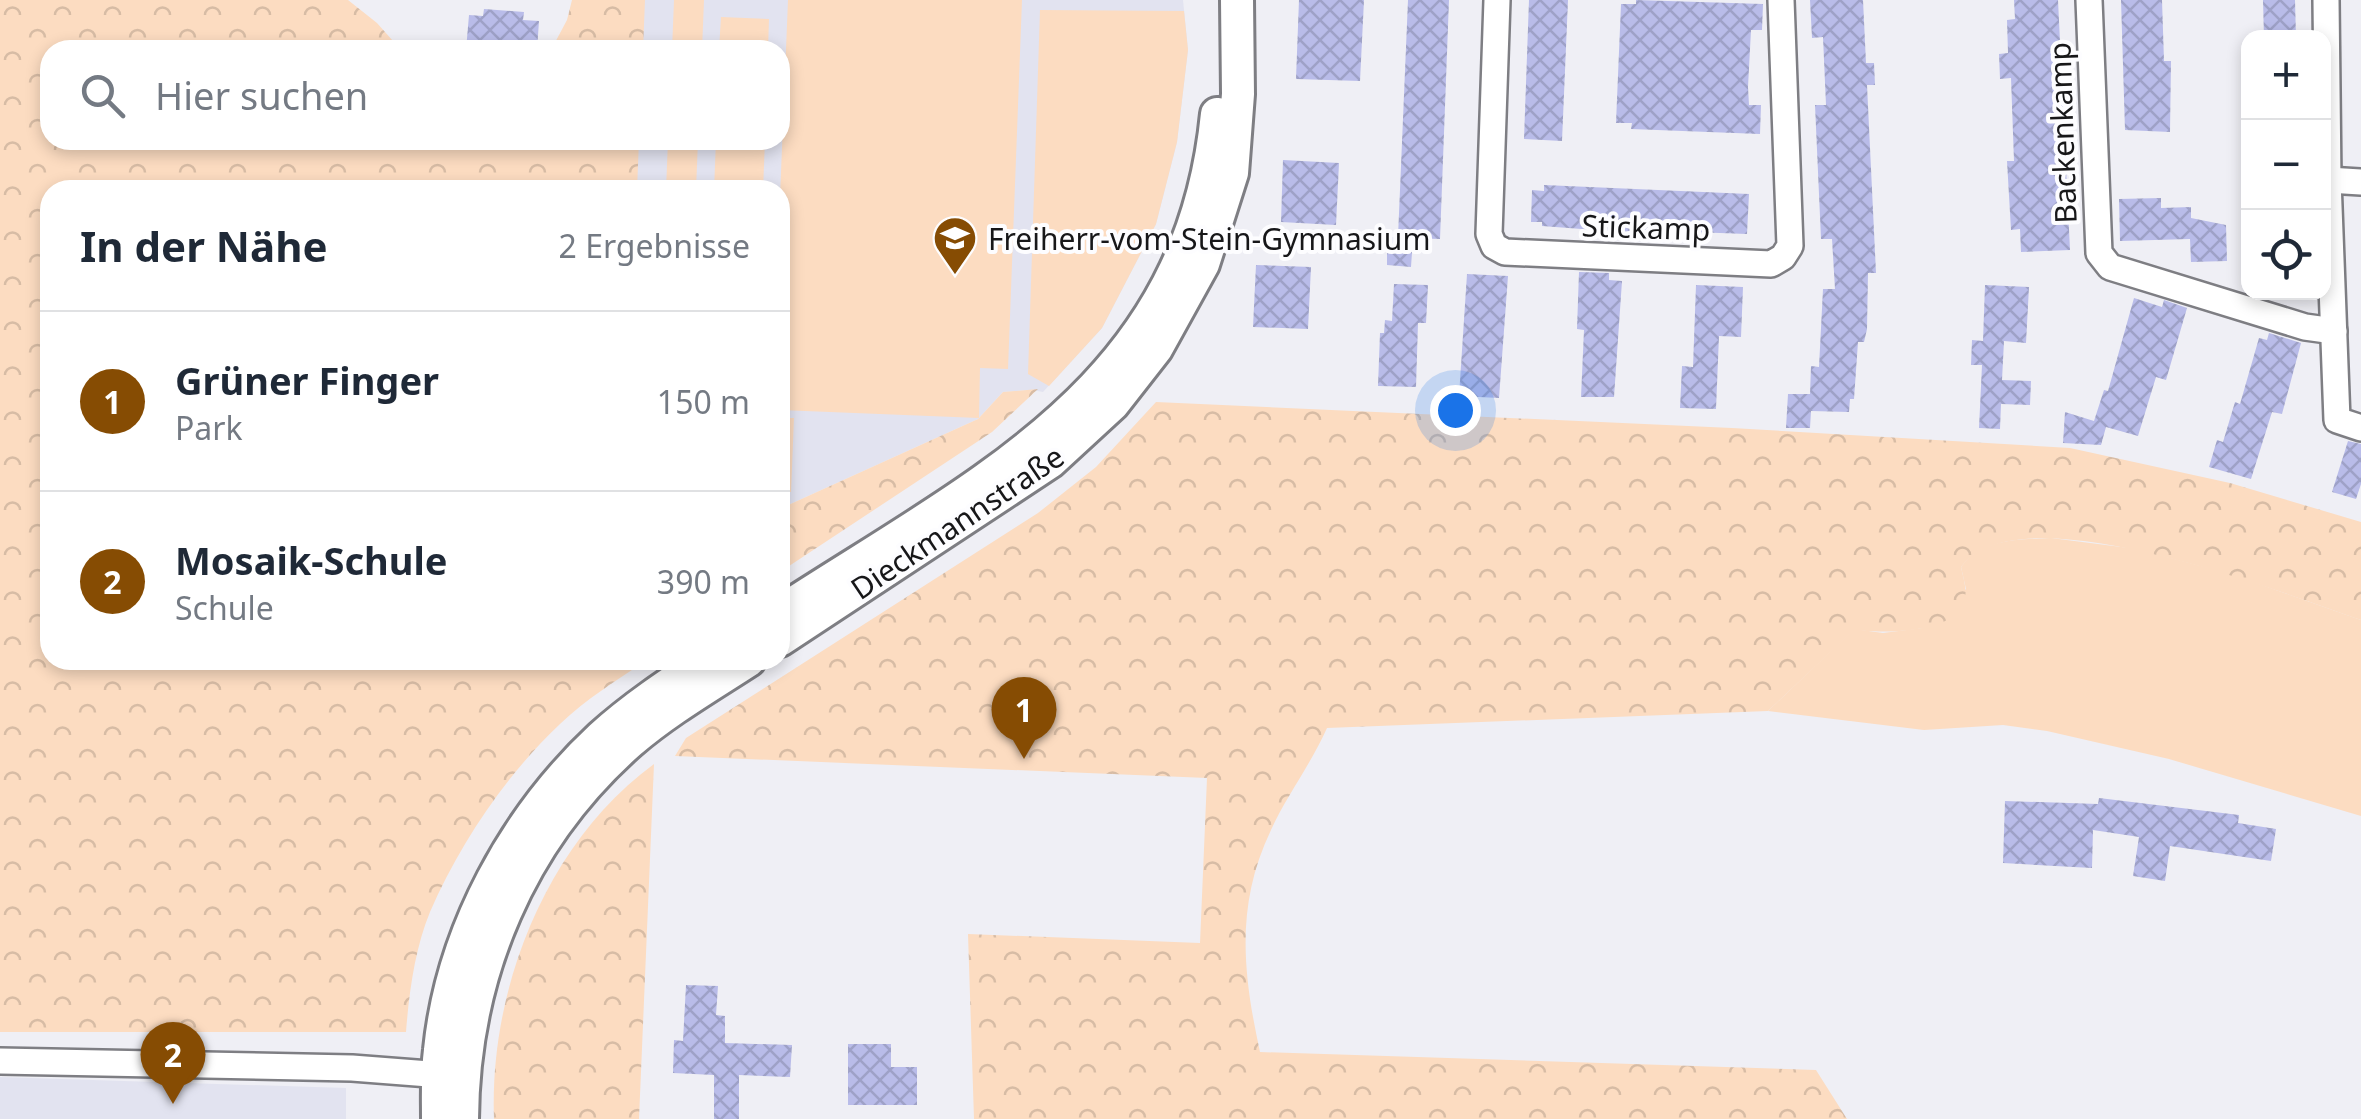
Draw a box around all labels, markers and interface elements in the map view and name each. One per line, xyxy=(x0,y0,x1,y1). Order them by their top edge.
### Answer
map controls xyxy=(2241,30,2331,300)
button: + xyxy=(2241,30,2331,120)
search box xyxy=(40,40,790,150)
street label: Backenkamp xyxy=(2038,42,2086,224)
icon: search xyxy=(75,68,130,123)
text: Hier suchen xyxy=(155,69,368,121)
button: − xyxy=(2241,120,2331,210)
street label: Stickamp xyxy=(1581,204,1711,250)
button: locate xyxy=(2241,210,2331,300)
school or university icon: Freiherr-vom-Stein-Gymnasium xyxy=(932,215,978,276)
text: In der Nähe xyxy=(80,217,328,274)
place label: Freiherr-vom-Stein-Gymnasium xyxy=(988,218,1430,259)
text: 2 Ergebnisse xyxy=(559,224,750,267)
text: Grüner Finger xyxy=(175,354,439,406)
text: 1 xyxy=(103,380,122,423)
text: 150 m xyxy=(657,380,750,423)
your location xyxy=(1430,385,1481,436)
text: Park xyxy=(175,406,243,449)
street label: Dieckmannstraße xyxy=(842,435,1072,609)
text: Mosaik-Schule xyxy=(175,534,447,586)
text: 2 xyxy=(103,560,122,603)
text: 390 m xyxy=(657,560,750,603)
text: Schule xyxy=(175,586,274,629)
pin: 1 xyxy=(992,676,1056,759)
pin: 2 xyxy=(140,1022,206,1104)

